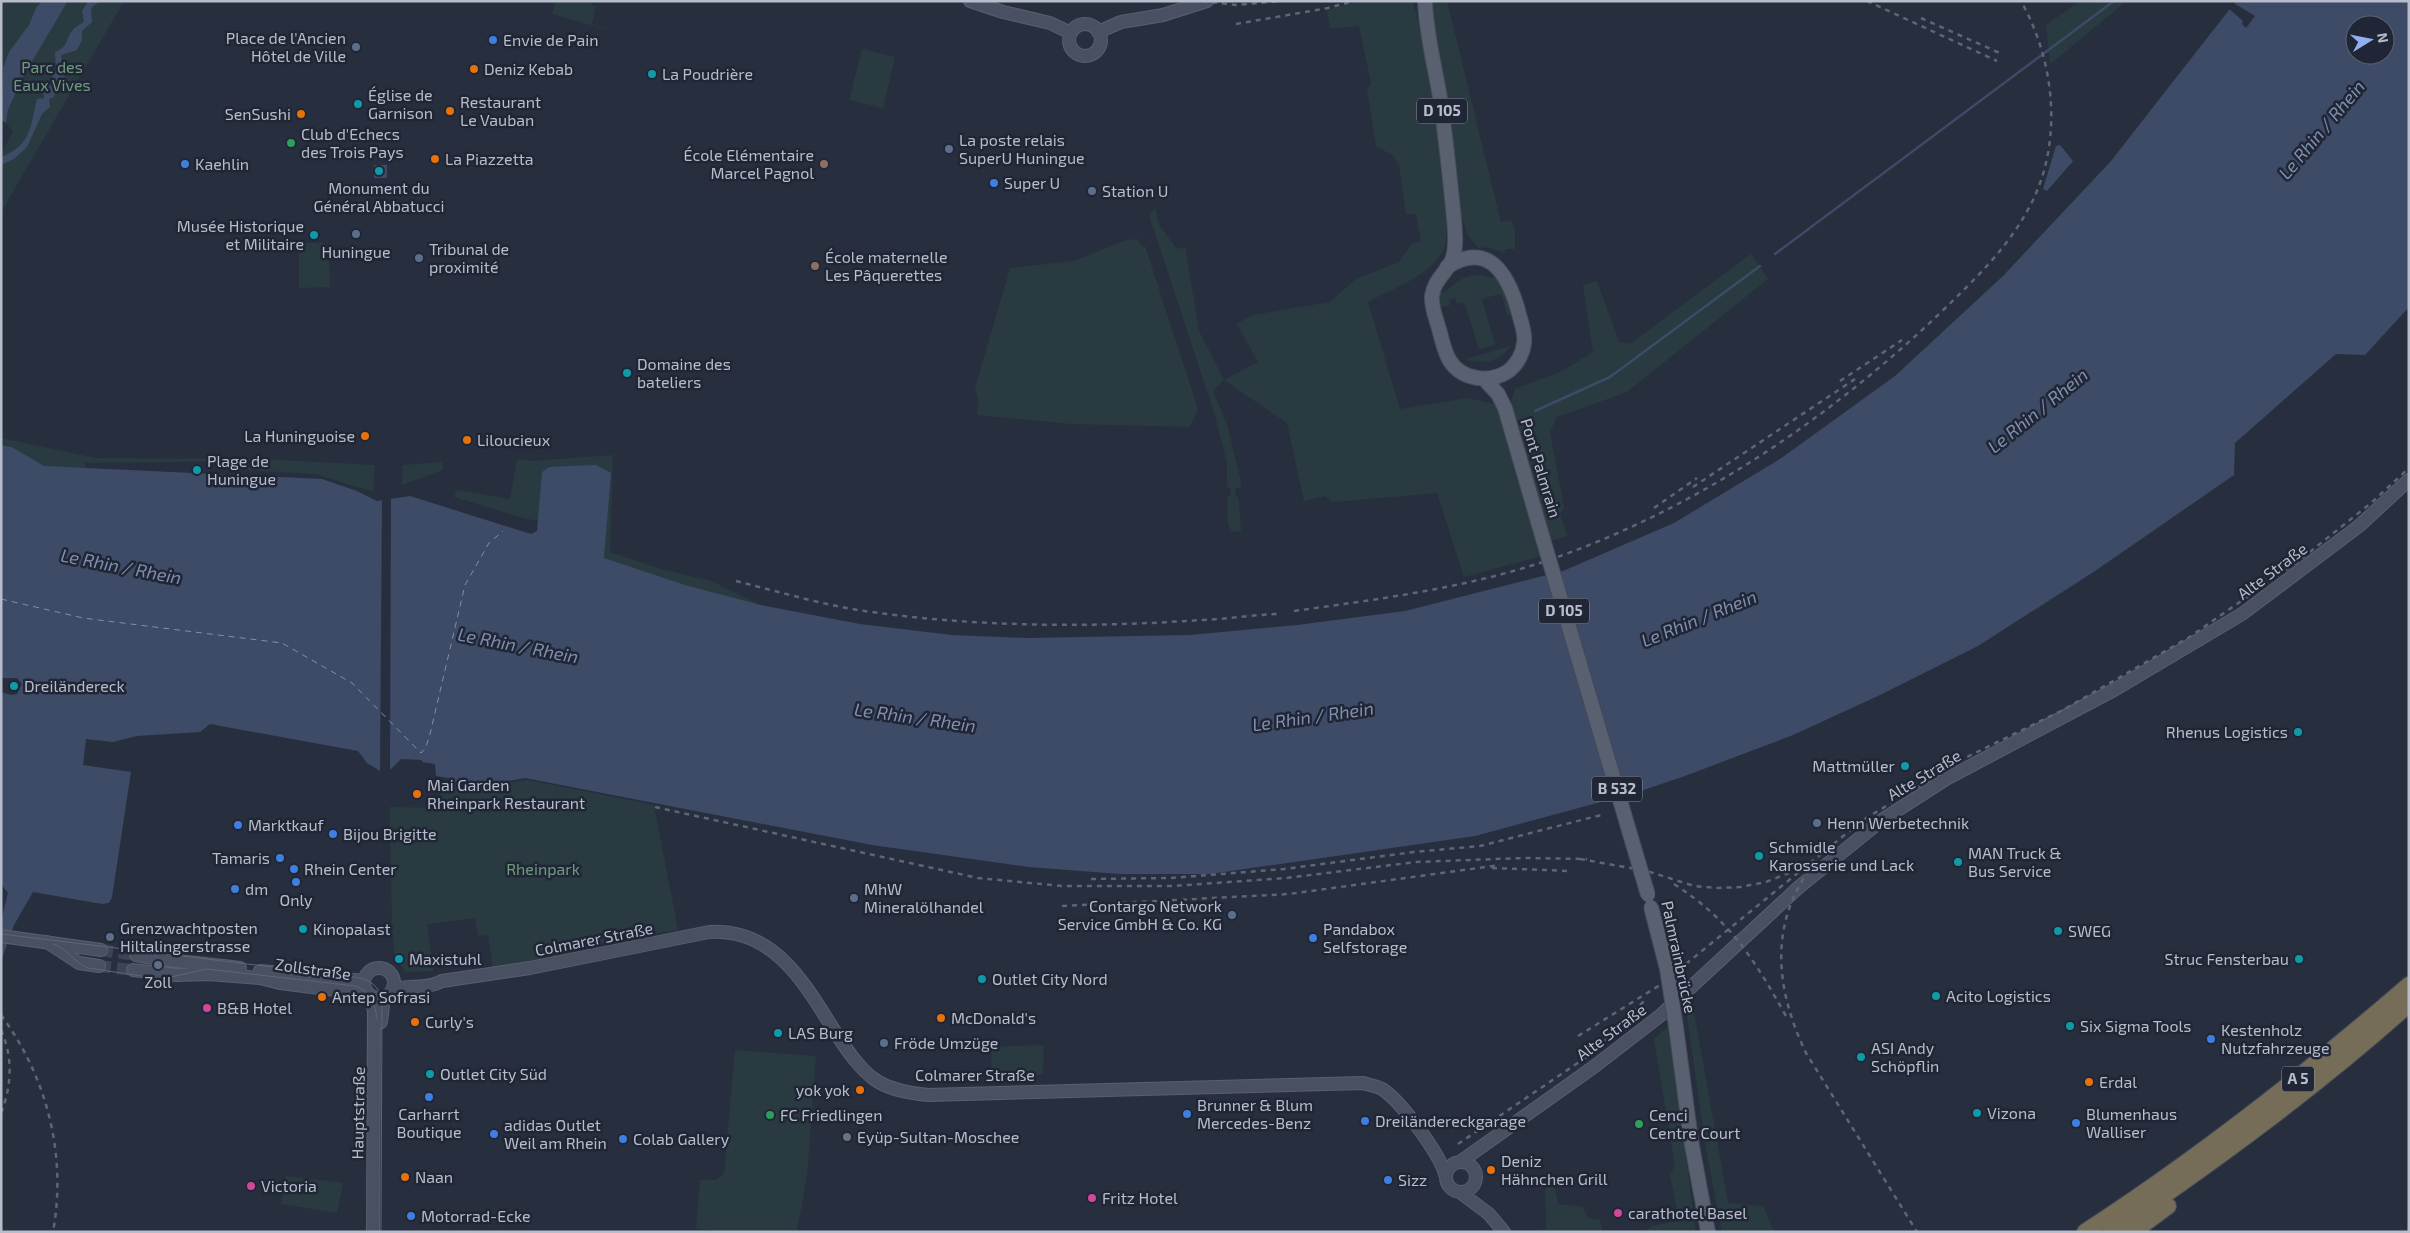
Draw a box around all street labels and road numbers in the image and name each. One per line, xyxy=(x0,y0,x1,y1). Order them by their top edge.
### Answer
road number: D 105 xyxy=(1417,98,1467,124)
street label: Pont Palmrain xyxy=(1517,416,1566,520)
street label: Alte Straße xyxy=(2233,538,2310,603)
road number: D 105 xyxy=(1539,598,1589,624)
street label: Alte Straße xyxy=(1884,745,1964,804)
road number: B 532 xyxy=(1592,776,1642,802)
street label: Palmrainbrücke xyxy=(1658,899,1701,1015)
street label: Colmarer Straße xyxy=(533,918,655,959)
street label: Zollstraße xyxy=(274,954,352,983)
street label: Alte Straße xyxy=(1572,999,1649,1064)
street label: Colmarer Straße xyxy=(915,1065,1035,1084)
street label: Hauptstraße xyxy=(347,1066,368,1160)
road number: A 5 xyxy=(2282,1066,2314,1092)

